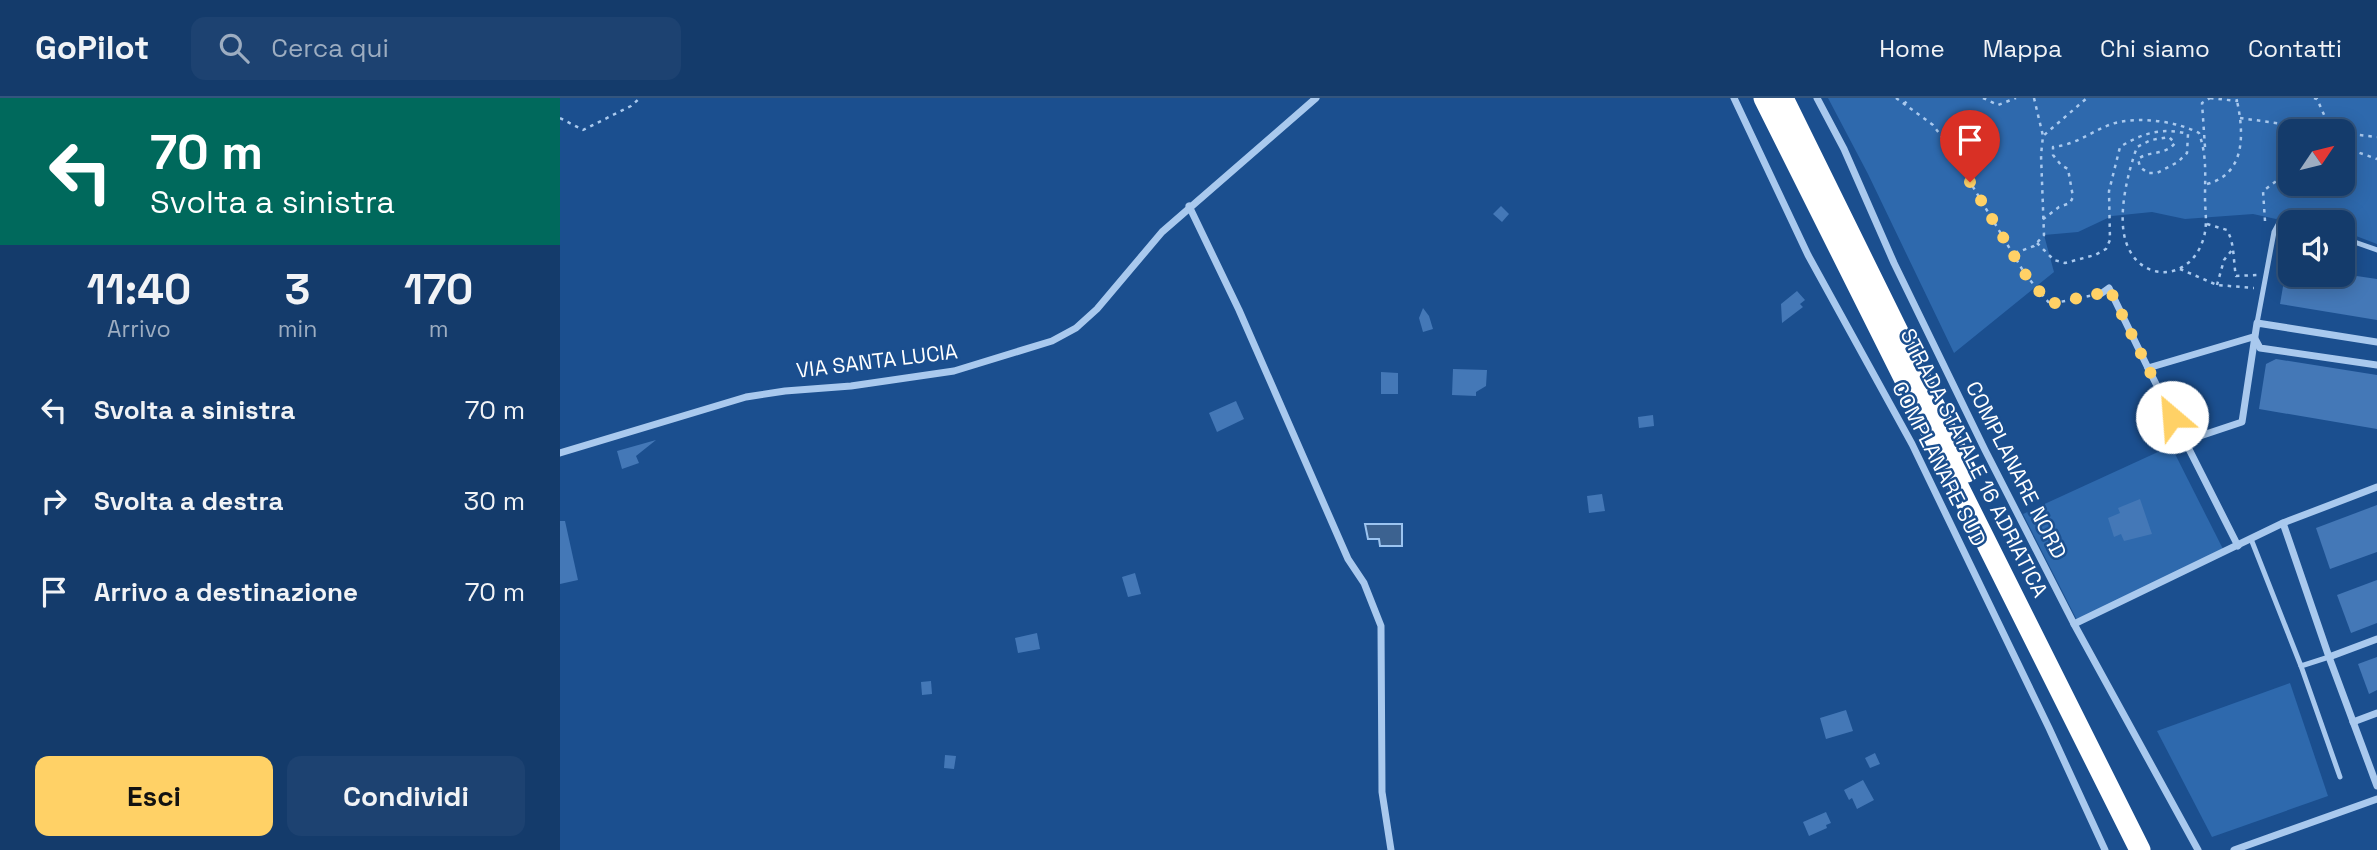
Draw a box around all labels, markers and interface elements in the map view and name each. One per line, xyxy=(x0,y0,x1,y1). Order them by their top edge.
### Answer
search box xyxy=(191,17,681,80)
text: GoPilot xyxy=(35,27,149,69)
icon: search xyxy=(215,29,253,67)
text: Cerca qui xyxy=(271,31,389,65)
text: Home xyxy=(1879,33,1945,64)
text: Mappa xyxy=(1983,33,2062,64)
text: Chi siamo xyxy=(2100,33,2210,64)
text: Contatti xyxy=(2248,33,2342,64)
pin xyxy=(1940,110,2000,182)
north arrow xyxy=(2278,119,2356,196)
map controls xyxy=(2278,119,2355,287)
text: 70 m xyxy=(150,121,263,183)
icon: arrive xyxy=(1951,121,1989,159)
icon: left xyxy=(35,126,126,217)
text: Svolta a sinistra xyxy=(150,182,395,222)
button: sound xyxy=(2278,210,2355,287)
text: 11:40 xyxy=(87,263,191,316)
text: 3 xyxy=(285,263,310,316)
text: 170 xyxy=(404,263,473,316)
text: Arrivo xyxy=(107,314,171,344)
text: min xyxy=(278,314,317,344)
text: m xyxy=(429,314,449,344)
street label: STRADA STATALE 16 ADRIATICA xyxy=(1895,324,2054,602)
street label: VIA SANTA LUCIA xyxy=(795,337,959,384)
street label: COMPLANARE NORD xyxy=(1960,376,2073,563)
street label: COMPLANARE SUD xyxy=(1886,377,1993,551)
position arrow xyxy=(2135,380,2209,454)
icon: left xyxy=(35,391,73,429)
text: Svolta a sinistra xyxy=(94,393,295,427)
text: 70 m xyxy=(465,393,525,427)
icon: right xyxy=(35,482,73,520)
text: Svolta a destra xyxy=(94,484,283,518)
text: 30 m xyxy=(464,484,525,518)
icon: arrive xyxy=(35,573,73,611)
text: Arrivo a destinazione xyxy=(94,575,358,609)
text: 70 m xyxy=(465,575,525,609)
button: Esci xyxy=(35,756,273,836)
button: Condividi xyxy=(287,756,525,836)

